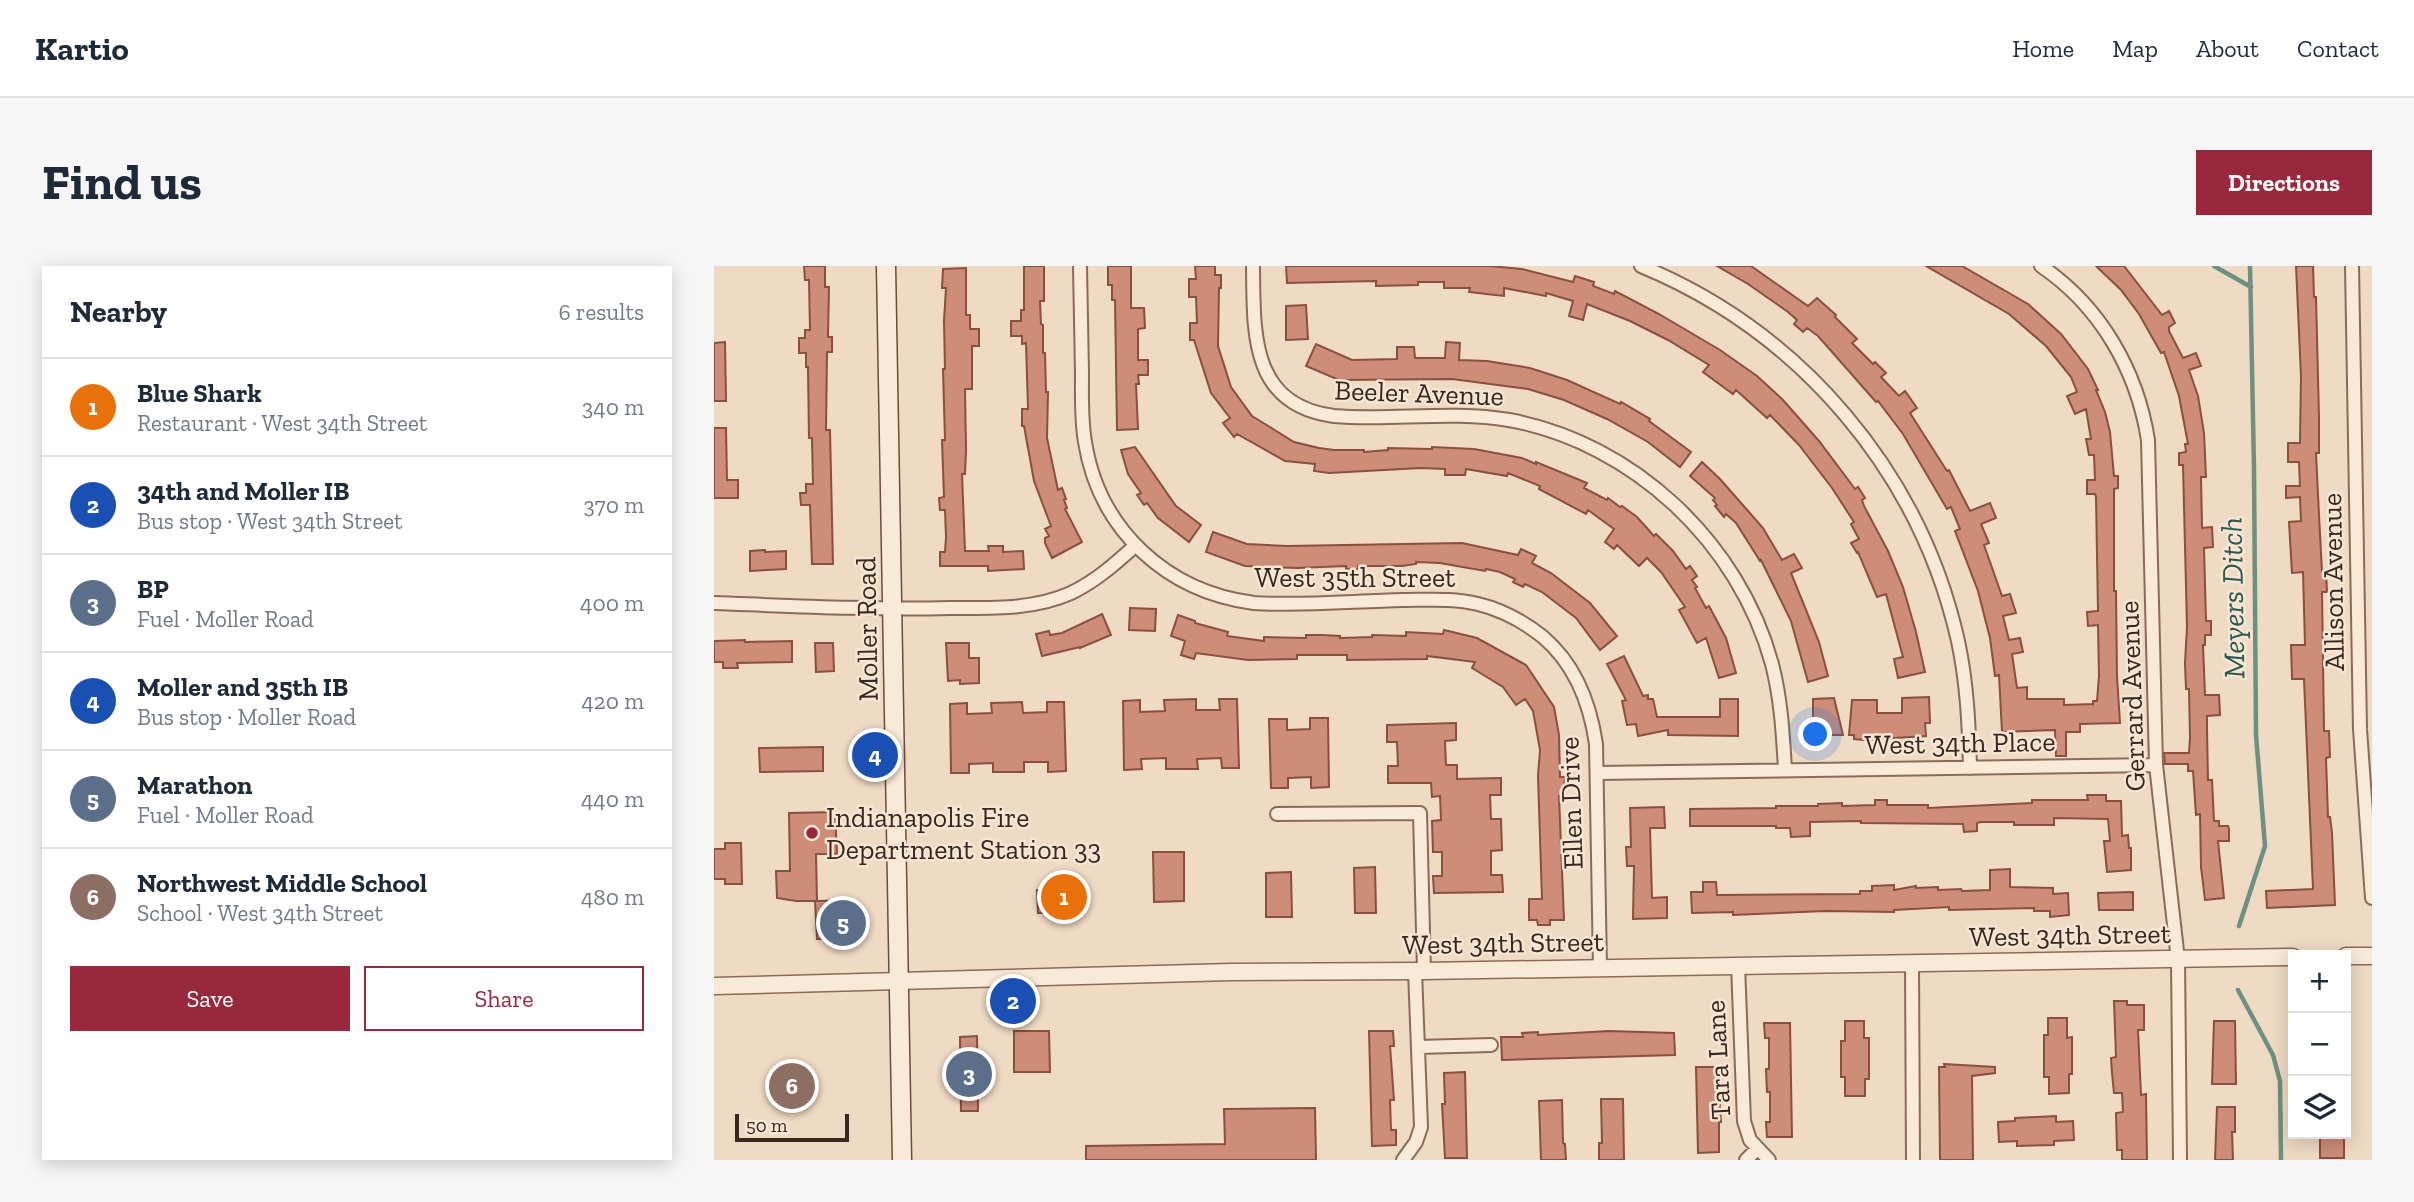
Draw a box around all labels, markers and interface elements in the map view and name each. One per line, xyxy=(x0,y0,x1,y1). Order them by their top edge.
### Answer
text: Kartio xyxy=(35,29,129,68)
text: Home xyxy=(2012,34,2074,63)
text: Map xyxy=(2112,34,2158,63)
text: About xyxy=(2196,34,2259,63)
text: Contact xyxy=(2297,34,2379,63)
button: Directions xyxy=(2196,150,2372,215)
text: Find us xyxy=(42,153,202,212)
text: Nearby xyxy=(70,294,167,330)
text: 6 results xyxy=(558,298,644,326)
street label: Beeler Avenue xyxy=(1334,374,1504,412)
text: Blue Shark xyxy=(137,377,262,409)
text: 1 xyxy=(88,393,98,421)
text: 340 m xyxy=(582,393,644,421)
text: Restaurant · West 34th Street xyxy=(137,409,427,437)
text: 34th and Moller IB xyxy=(137,475,349,507)
text: 2 xyxy=(87,491,99,519)
text: 370 m xyxy=(584,491,644,519)
street label: Allison Avenue xyxy=(2315,493,2351,671)
text: Bus stop · West 34th Street xyxy=(137,507,403,535)
water label: Meyers Ditch xyxy=(2214,517,2252,679)
street label: Moller Road xyxy=(849,557,885,701)
street label: West 35th Street xyxy=(1255,561,1456,594)
text: BP xyxy=(137,573,169,605)
text: 3 xyxy=(87,589,99,617)
text: 400 m xyxy=(580,589,644,617)
street label: Gerrard Avenue xyxy=(2112,600,2152,792)
text: Fuel · Moller Road xyxy=(137,605,314,633)
text: Moller and 35th IB xyxy=(137,671,348,703)
text: 4 xyxy=(86,687,100,715)
text: 420 m xyxy=(581,687,644,715)
text: Bus stop · Moller Road xyxy=(137,703,356,731)
your location xyxy=(1798,717,1832,751)
street label: West 34th Place xyxy=(1864,725,2056,761)
pin: 4 xyxy=(852,729,898,781)
street label: Ellen Drive xyxy=(1552,736,1590,870)
text: Marathon xyxy=(137,769,252,801)
text: 5 xyxy=(87,785,99,813)
text: 440 m xyxy=(581,785,644,813)
text: Fuel · Moller Road xyxy=(137,801,314,829)
place label: Indianapolis Fire Department Station 33 xyxy=(826,801,1101,866)
marker: Indianapolis Fire Department Station 33 xyxy=(804,825,820,841)
text: Northwest Middle School xyxy=(137,867,427,899)
pin: 1 xyxy=(1041,871,1087,923)
text: 6 xyxy=(87,883,99,911)
text: 480 m xyxy=(581,883,644,911)
pin: 5 xyxy=(820,897,866,949)
text: School · West 34th Street xyxy=(137,899,383,927)
street label: West 34th Street xyxy=(1969,917,2172,953)
street label: West 34th Street xyxy=(1402,925,1605,961)
map controls xyxy=(2288,950,2351,1139)
button: + xyxy=(2288,950,2351,1013)
button: Save xyxy=(70,966,350,1031)
button: Share xyxy=(364,966,644,1031)
pin: 2 xyxy=(990,975,1036,1027)
street label: Tara Lane xyxy=(1698,999,1738,1121)
button: − xyxy=(2288,1013,2351,1076)
pin: 3 xyxy=(946,1048,992,1100)
pin: 6 xyxy=(769,1060,815,1112)
button: layers xyxy=(2288,1076,2351,1139)
scale bar xyxy=(735,1111,849,1143)
text: 50 m xyxy=(746,1114,787,1137)

